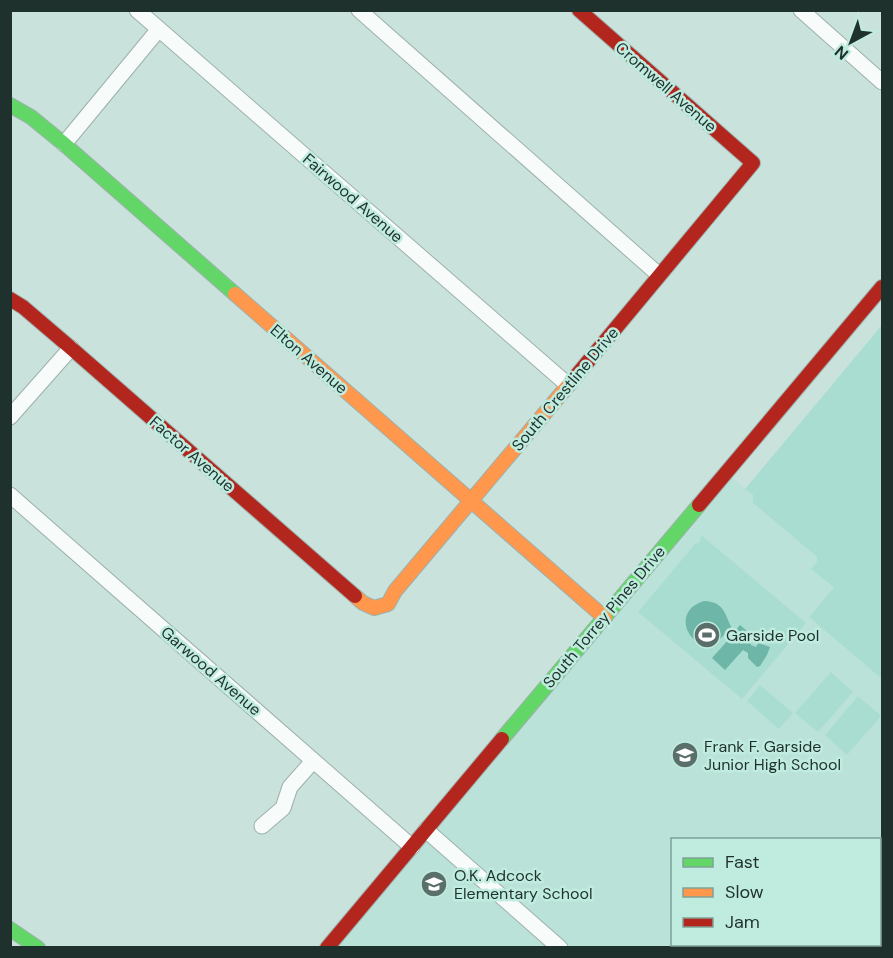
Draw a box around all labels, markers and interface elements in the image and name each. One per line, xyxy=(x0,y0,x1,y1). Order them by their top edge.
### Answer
north arrow xyxy=(821,12,881,72)
street label: Cromwell Avenue xyxy=(611,37,721,137)
text: N xyxy=(830,41,853,65)
street label: Fairwood Avenue xyxy=(299,149,407,247)
street label: Elton Avenue xyxy=(266,320,352,398)
street label: South Crestline Drive xyxy=(507,323,623,455)
street label: Factor Avenue xyxy=(145,411,239,497)
street label: South Torrey Pines Drive xyxy=(538,541,670,693)
sports icon: Garside Pool xyxy=(692,620,722,650)
street label: Garwood Avenue xyxy=(156,622,266,720)
place label: Garside Pool xyxy=(726,625,819,646)
place label: Frank F. Garside Junior High School xyxy=(704,736,841,775)
school or university icon: Frank F. Garside Junior High School xyxy=(670,740,700,770)
legend xyxy=(671,838,881,946)
text: Fast xyxy=(725,850,760,874)
place label: O.K. Adcock Elementary School xyxy=(454,865,592,904)
school or university icon: O.K. Adcock Elementary School xyxy=(419,869,449,899)
text: Slow xyxy=(725,880,764,904)
text: Jam xyxy=(725,910,760,934)

